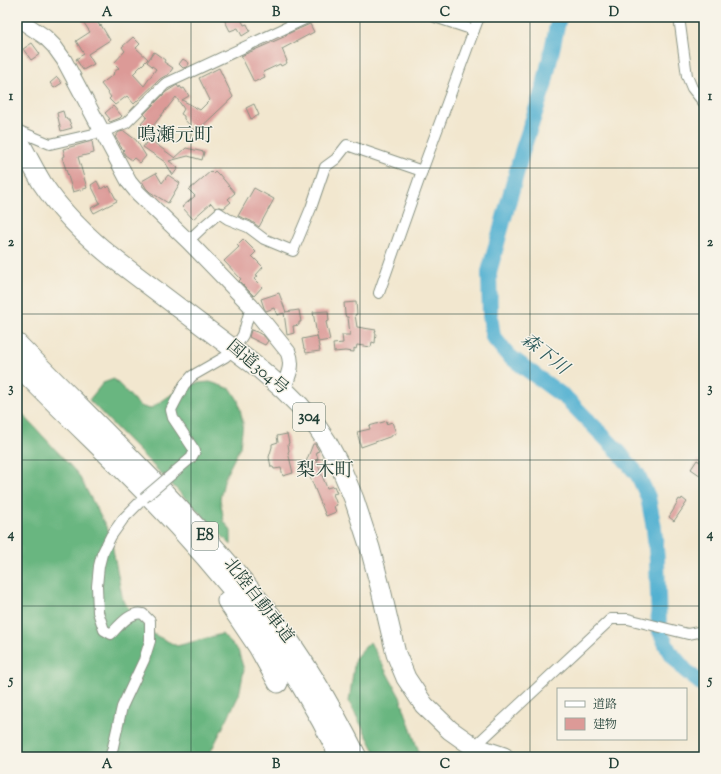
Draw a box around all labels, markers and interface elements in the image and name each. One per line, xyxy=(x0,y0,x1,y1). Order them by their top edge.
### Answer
text: A xyxy=(102,4,113,22)
text: B xyxy=(272,4,281,22)
text: C xyxy=(440,4,450,22)
text: D xyxy=(609,4,619,22)
text: 1 xyxy=(9,88,14,106)
text: 1 xyxy=(708,88,713,106)
district label: 鳴瀬元町 xyxy=(137,123,213,150)
text: 2 xyxy=(8,234,15,252)
text: 2 xyxy=(707,234,714,252)
water label: 森下川 xyxy=(515,328,575,383)
street label: 国道304号 xyxy=(221,335,293,401)
text: 3 xyxy=(8,380,14,398)
text: 3 xyxy=(707,380,713,398)
road number: 304 xyxy=(293,403,325,431)
district label: 梨木町 xyxy=(296,458,354,485)
road number: E8 xyxy=(192,522,218,550)
text: 4 xyxy=(7,526,15,544)
text: 4 xyxy=(706,526,714,544)
street label: 北陸自動車道 xyxy=(217,553,299,649)
text: 5 xyxy=(8,672,14,690)
text: 5 xyxy=(707,672,713,690)
legend xyxy=(557,688,687,740)
text: 道路 xyxy=(593,696,617,714)
text: 建物 xyxy=(593,716,617,734)
text: A xyxy=(102,756,113,774)
text: B xyxy=(272,756,281,774)
text: C xyxy=(440,756,450,774)
text: D xyxy=(609,756,619,774)

